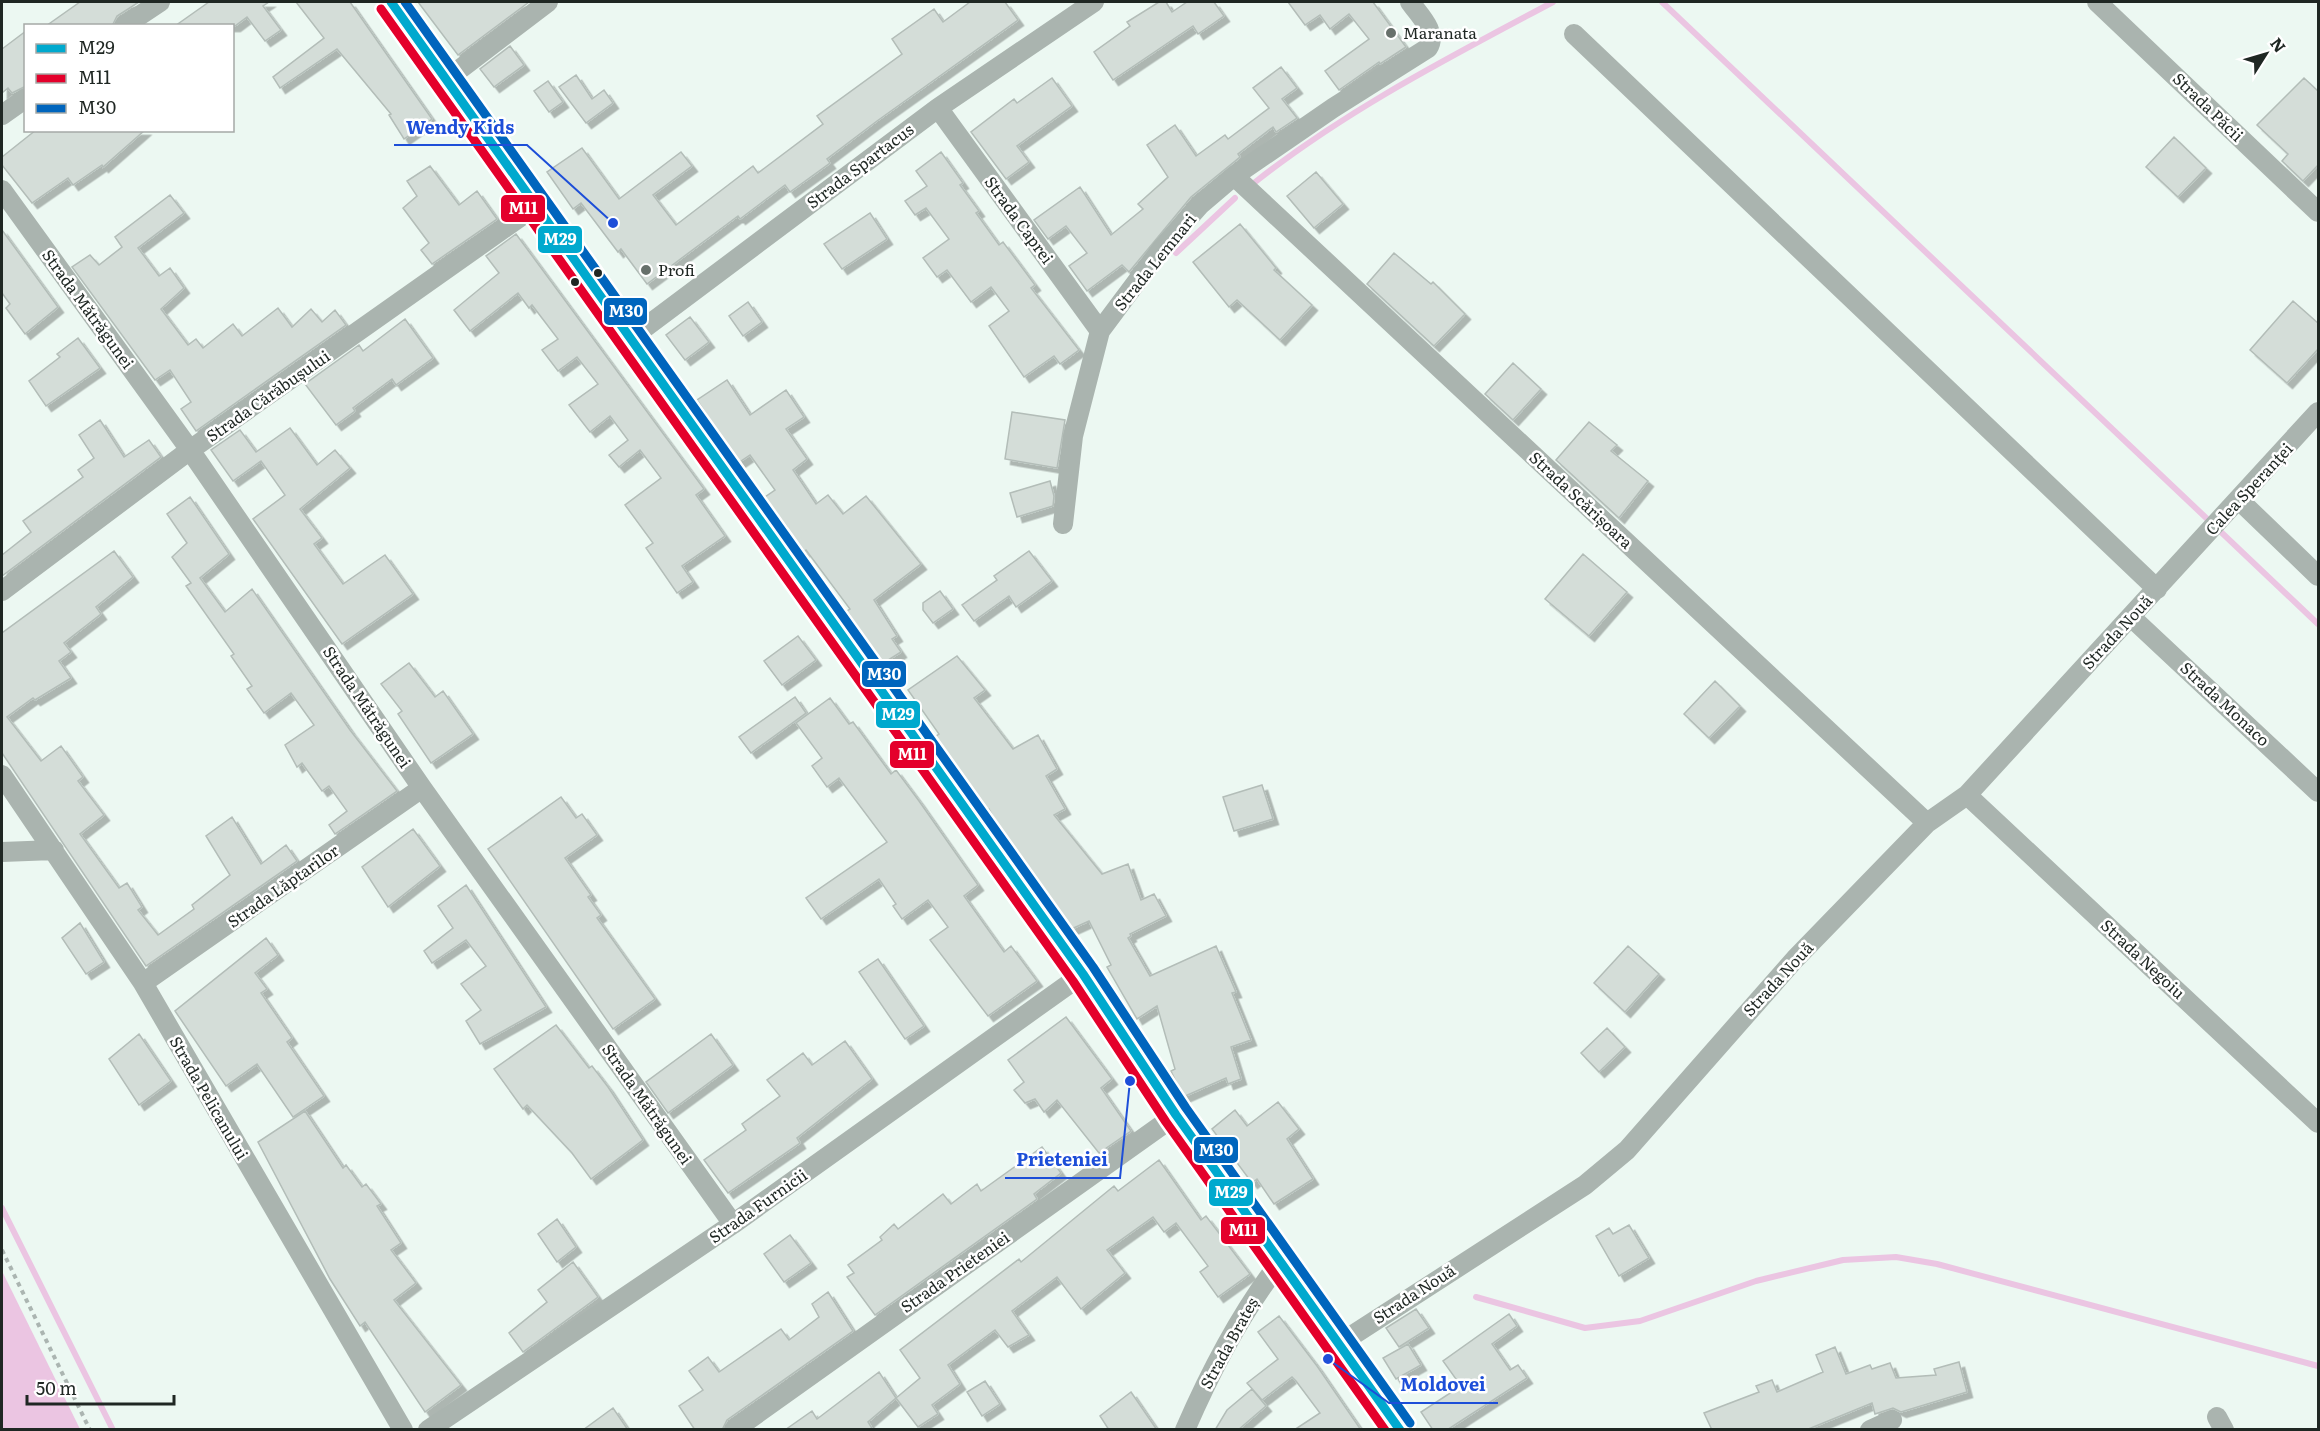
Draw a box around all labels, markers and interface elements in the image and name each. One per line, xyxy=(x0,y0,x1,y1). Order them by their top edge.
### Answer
place label: Maranata xyxy=(1403,20,1477,44)
legend xyxy=(24,24,234,132)
north arrow xyxy=(2236,24,2296,84)
marker: Maranata xyxy=(1384,26,1398,40)
text: N xyxy=(2265,32,2292,57)
text: M29 xyxy=(78,33,115,60)
text: M11 xyxy=(78,63,111,90)
street label: Strada Păcii xyxy=(2168,66,2249,146)
text: M30 xyxy=(78,93,116,120)
callout: Wendy Kids xyxy=(394,109,527,145)
text: Wendy Kids xyxy=(406,113,514,140)
street label: Strada Spartacus xyxy=(801,117,918,214)
street label: Strada Caprei xyxy=(980,170,1060,268)
line badge: M11 xyxy=(500,194,546,223)
text: M11 xyxy=(508,195,538,219)
street label: Strada Lemnari xyxy=(1107,208,1201,315)
line badge: M29 xyxy=(537,225,583,254)
text: M29 xyxy=(543,226,577,250)
street label: Strada Mătrăgunei xyxy=(37,244,140,373)
place label: Profi xyxy=(658,257,695,281)
marker: Profi xyxy=(639,263,653,277)
unlabelled marker xyxy=(592,267,604,279)
unlabelled marker xyxy=(569,276,581,288)
line badge: M30 xyxy=(603,297,648,326)
text: M30 xyxy=(609,298,643,322)
street label: Strada Cărăbușului xyxy=(201,343,334,447)
street label: Calea Speranței xyxy=(2199,437,2298,540)
street label: Strada Scărișoara xyxy=(1525,445,1639,554)
street label: Strada Nouă xyxy=(2075,589,2157,674)
street label: Strada Mătrăgunei xyxy=(318,641,418,772)
street label: Strada Monaco xyxy=(2176,655,2276,751)
line badge: M30 xyxy=(861,660,907,688)
text: M30 xyxy=(867,661,901,685)
line badge: M29 xyxy=(875,700,921,729)
text: M29 xyxy=(881,701,915,725)
line badge: M11 xyxy=(889,740,935,769)
text: M11 xyxy=(897,741,927,765)
street label: Strada Lăptarilor xyxy=(222,837,343,933)
street label: Strada Negoiu xyxy=(2096,913,2191,1004)
street label: Strada Nouă xyxy=(1736,936,1818,1021)
street label: Strada Pelicanului xyxy=(165,1031,255,1164)
street label: Strada Mătrăgunei xyxy=(597,1038,699,1169)
line badge: M30 xyxy=(1193,1136,1239,1164)
text: M30 xyxy=(1199,1137,1233,1161)
callout: Prieteniei xyxy=(1005,1142,1120,1178)
text: Prieteniei xyxy=(1016,1145,1108,1172)
street label: Strada Furnicii xyxy=(703,1162,811,1248)
line badge: M29 xyxy=(1208,1178,1254,1207)
text: M29 xyxy=(1214,1179,1248,1203)
line badge: M11 xyxy=(1220,1216,1266,1245)
text: M11 xyxy=(1228,1217,1258,1241)
street label: Strada Prieteniei xyxy=(895,1225,1014,1318)
street label: Strada Nouă xyxy=(1368,1257,1460,1329)
street label: Strada Brateș xyxy=(1193,1292,1263,1393)
callout: Moldovei xyxy=(1389,1367,1498,1403)
scale bar xyxy=(27,1368,174,1406)
text: Moldovei xyxy=(1400,1370,1486,1397)
text: 50 m xyxy=(36,1374,77,1401)

